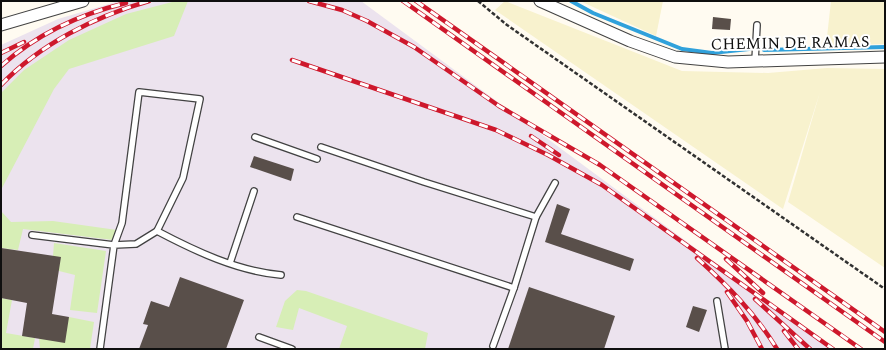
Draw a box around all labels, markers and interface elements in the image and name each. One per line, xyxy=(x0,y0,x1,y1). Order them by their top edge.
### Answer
street label: CHEMIN DE RAMAS xyxy=(711,30,870,56)

